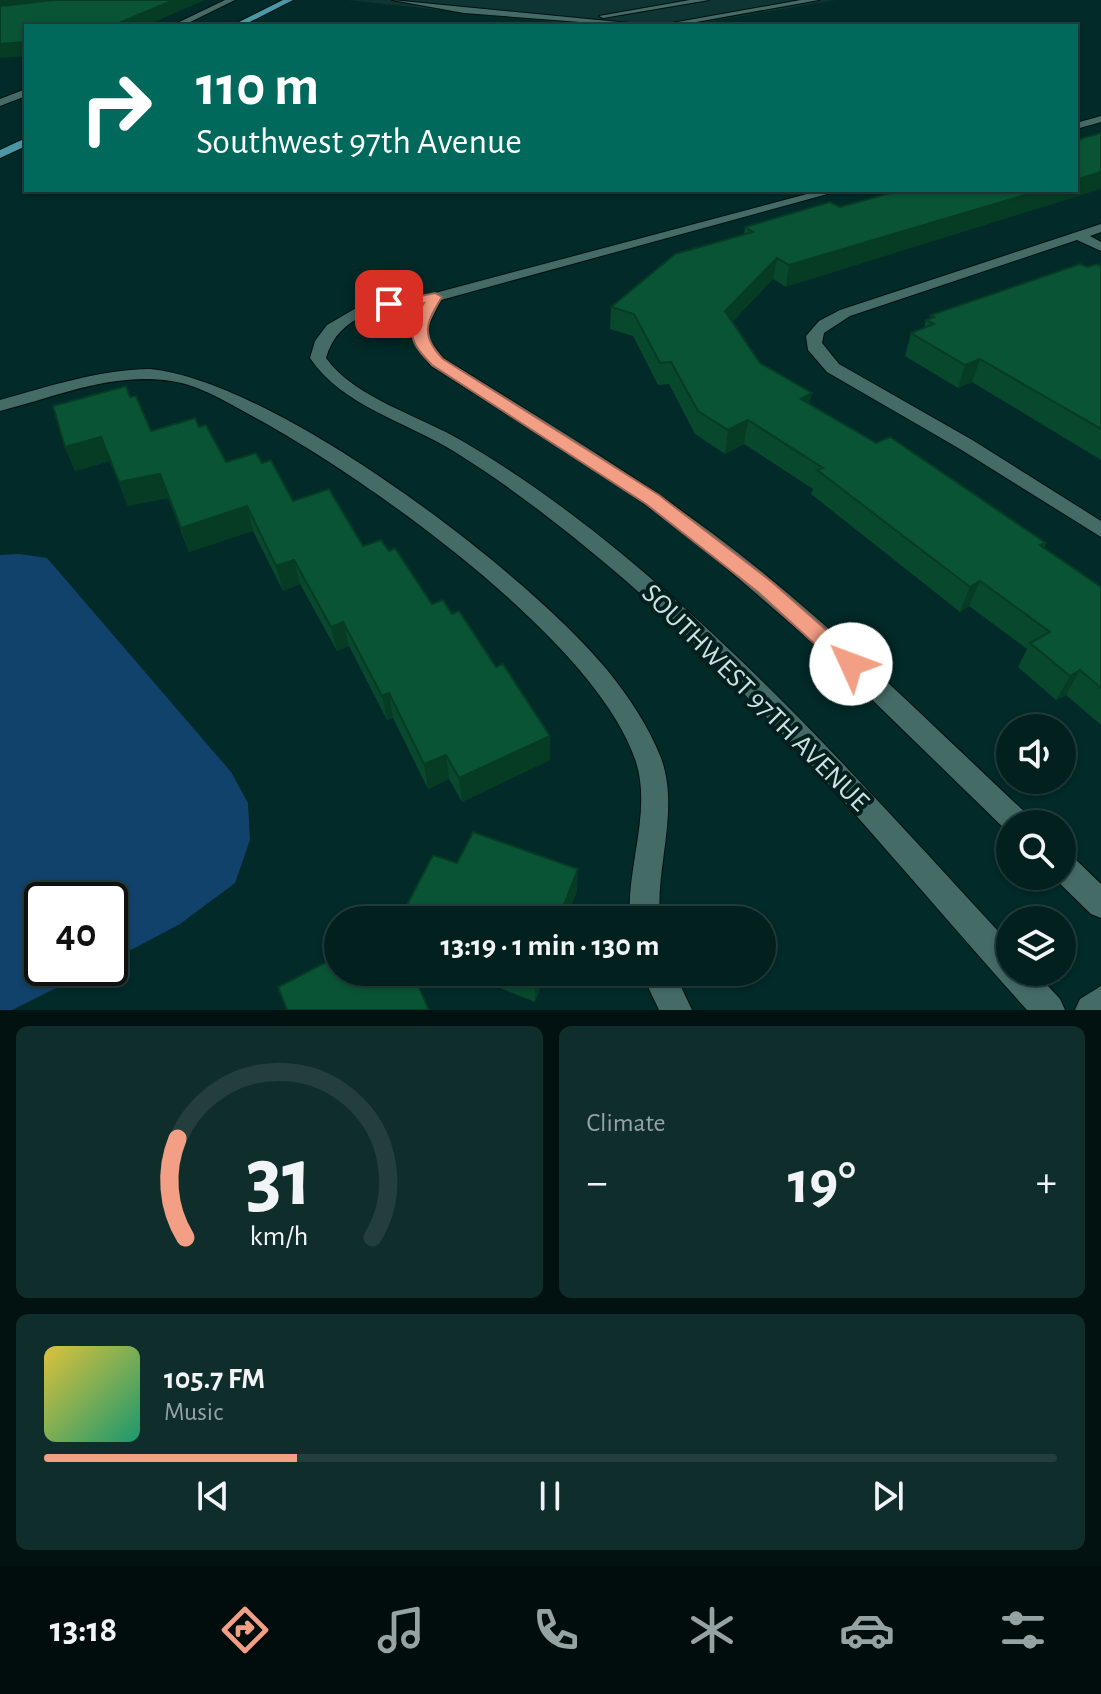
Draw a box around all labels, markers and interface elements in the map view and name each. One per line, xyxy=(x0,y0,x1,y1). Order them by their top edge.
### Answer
icon: right xyxy=(64,56,168,160)
text: 110 m xyxy=(196,59,319,115)
text: Southwest 97th Avenue xyxy=(196,124,522,160)
pin xyxy=(355,270,423,338)
icon: arrive xyxy=(367,282,411,326)
street label: SOUTHWEST 97TH AVENUE xyxy=(636,579,874,817)
position arrow xyxy=(809,622,893,706)
map controls xyxy=(996,714,1076,986)
button: sound xyxy=(996,714,1076,794)
button: search xyxy=(996,810,1076,890)
speed limit sign: 40 xyxy=(24,882,128,986)
button: layers xyxy=(996,906,1076,986)
text: 13:19 · 1 min · 130 m xyxy=(440,931,660,961)
text: Climate xyxy=(587,1110,665,1136)
text: 31 xyxy=(246,1137,312,1221)
text: 19° xyxy=(788,1154,856,1214)
text: − xyxy=(587,1161,608,1205)
text: + xyxy=(1036,1161,1057,1205)
text: km/h xyxy=(250,1222,309,1251)
text: 105.7 FM xyxy=(164,1364,265,1394)
text: Music xyxy=(164,1399,223,1425)
icon: previous xyxy=(191,1474,235,1518)
icon: pause xyxy=(528,1474,572,1518)
icon: next xyxy=(866,1474,910,1518)
icon: directions xyxy=(217,1602,273,1658)
icon: music xyxy=(373,1602,429,1658)
icon: phone xyxy=(528,1602,584,1658)
icon: climate xyxy=(684,1602,740,1658)
icon: car xyxy=(839,1602,895,1658)
icon: filters xyxy=(995,1602,1051,1658)
text: 13:18 xyxy=(50,1612,117,1648)

